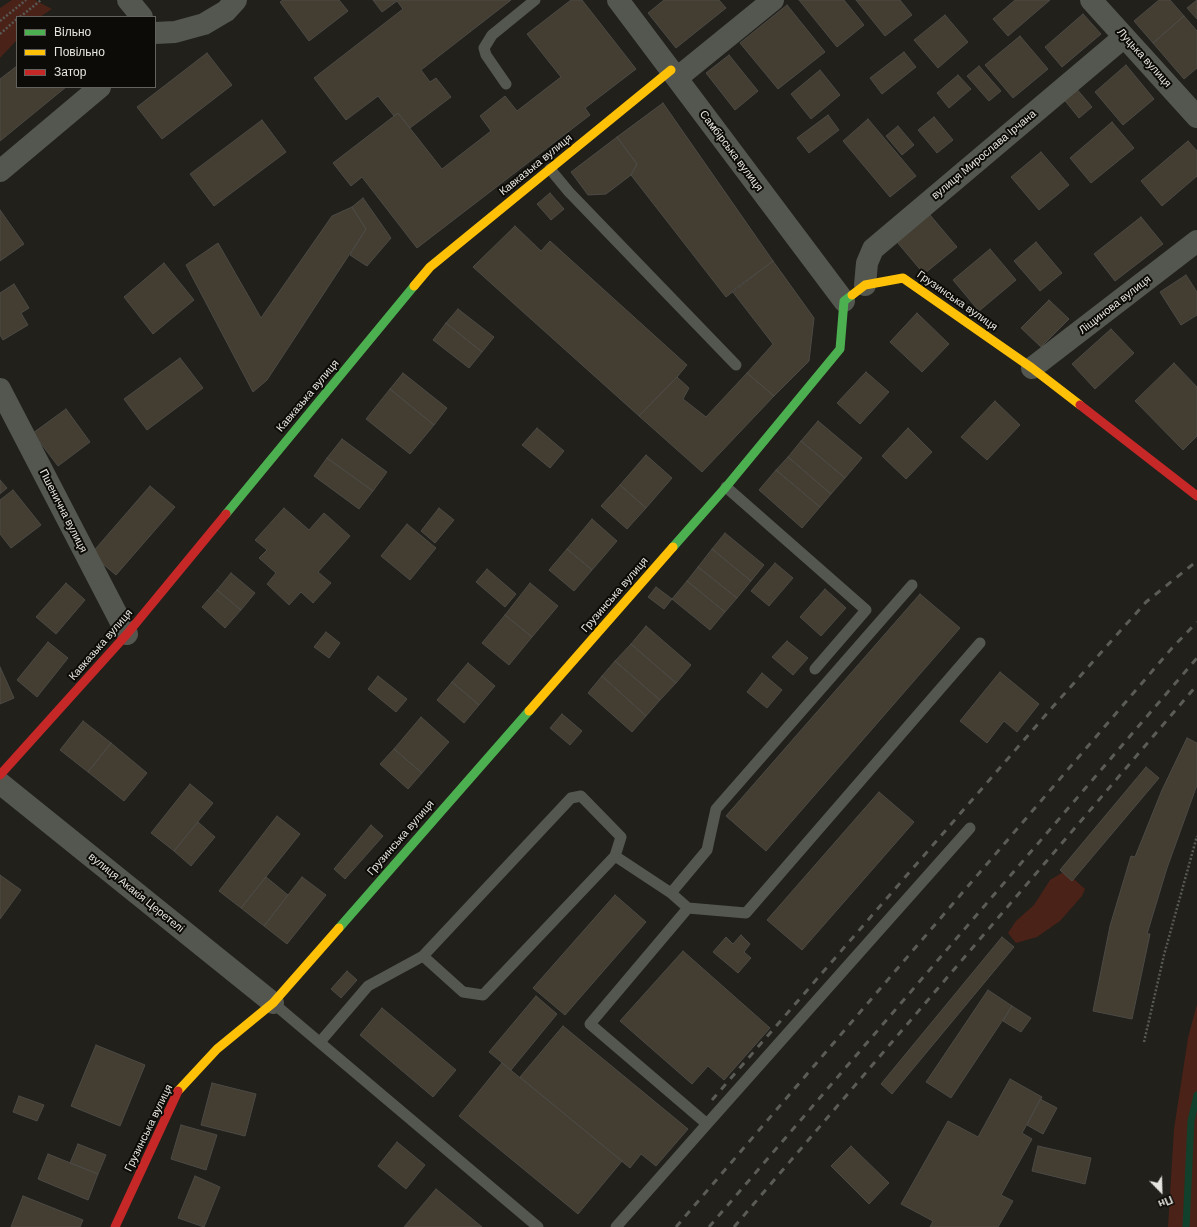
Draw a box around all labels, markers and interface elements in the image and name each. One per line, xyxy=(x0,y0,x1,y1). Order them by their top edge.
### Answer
legend xyxy=(16,16,156,88)
text: Вільно xyxy=(54,25,91,39)
street label: Луцька вулиця xyxy=(1114,26,1174,90)
text: Повільно xyxy=(54,45,105,59)
text: Затор xyxy=(54,65,86,79)
street label: вулиця Мирослава Ірчана xyxy=(929,107,1039,203)
street label: Самбірська вулиця xyxy=(696,108,766,194)
street label: Кавказька вулиця xyxy=(497,132,575,198)
street label: Грузинська вулиця xyxy=(914,268,1000,334)
street label: Ліщинова вулиця xyxy=(1076,273,1154,337)
street label: Кавказька вулиця xyxy=(274,357,342,435)
street label: Пшенична вулиця xyxy=(36,467,90,555)
street label: Грузинська вулиця xyxy=(579,555,651,635)
street label: Кавказька вулиця xyxy=(66,607,136,683)
street label: Грузинська вулиця xyxy=(365,798,437,878)
street label: вулиця Акакія Церетелі xyxy=(86,850,186,936)
street label: Грузинська вулиця xyxy=(122,1082,176,1174)
north arrow xyxy=(1141,1171,1181,1211)
text: Пн xyxy=(1157,1194,1175,1210)

